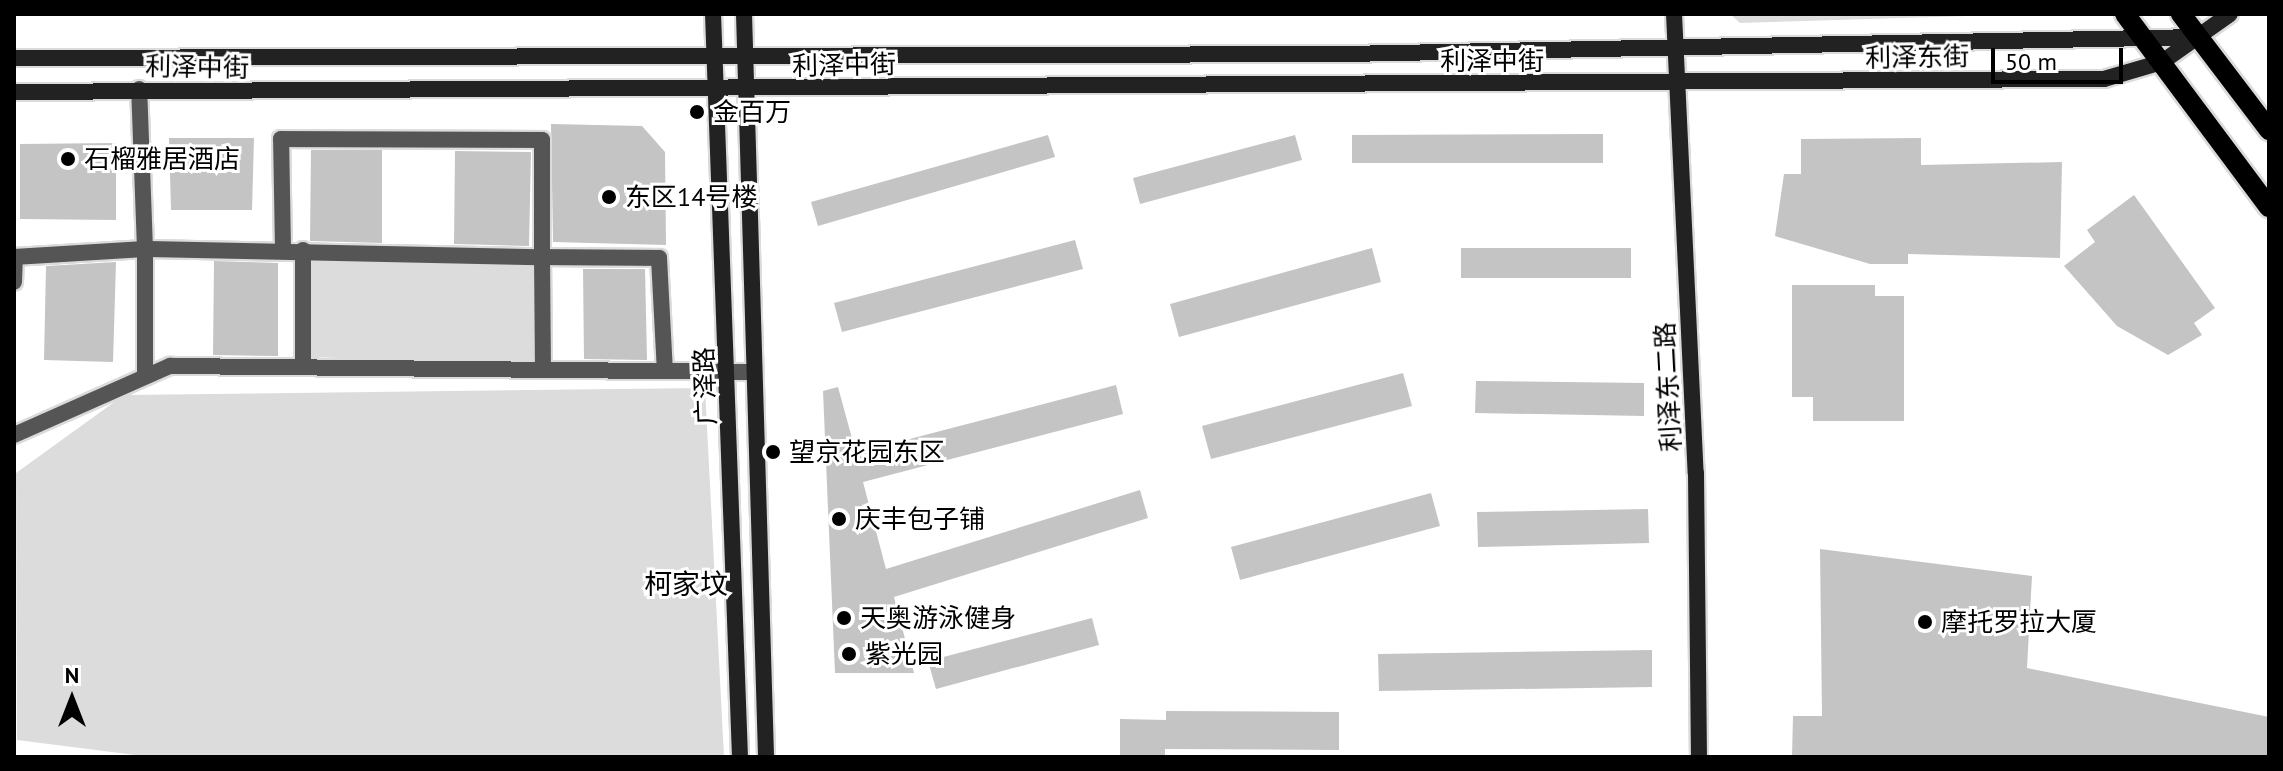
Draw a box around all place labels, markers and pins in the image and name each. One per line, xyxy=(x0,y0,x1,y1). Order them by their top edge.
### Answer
place label: 金百万 xyxy=(713,96,791,128)
marker: 金百万 xyxy=(688,103,706,121)
place label: 石榴雅居酒店 xyxy=(84,143,240,175)
marker: 石榴雅居酒店 xyxy=(59,150,77,168)
place label: 东区14号楼 xyxy=(625,181,757,213)
marker: 东区14号楼 xyxy=(600,188,618,206)
place label: 望京花园东区 xyxy=(789,436,945,468)
marker: 望京花园东区 xyxy=(764,443,782,461)
place label: 庆丰包子铺 xyxy=(855,503,985,535)
marker: 庆丰包子铺 xyxy=(830,510,848,528)
place label: 天奥游泳健身 xyxy=(860,602,1016,634)
place label: 摩托罗拉大厦 xyxy=(1941,606,2097,638)
marker: 天奥游泳健身 xyxy=(835,609,853,627)
marker: 摩托罗拉大厦 xyxy=(1916,613,1934,631)
place label: 紫光园 xyxy=(865,638,943,670)
marker: 紫光园 xyxy=(840,645,858,663)

